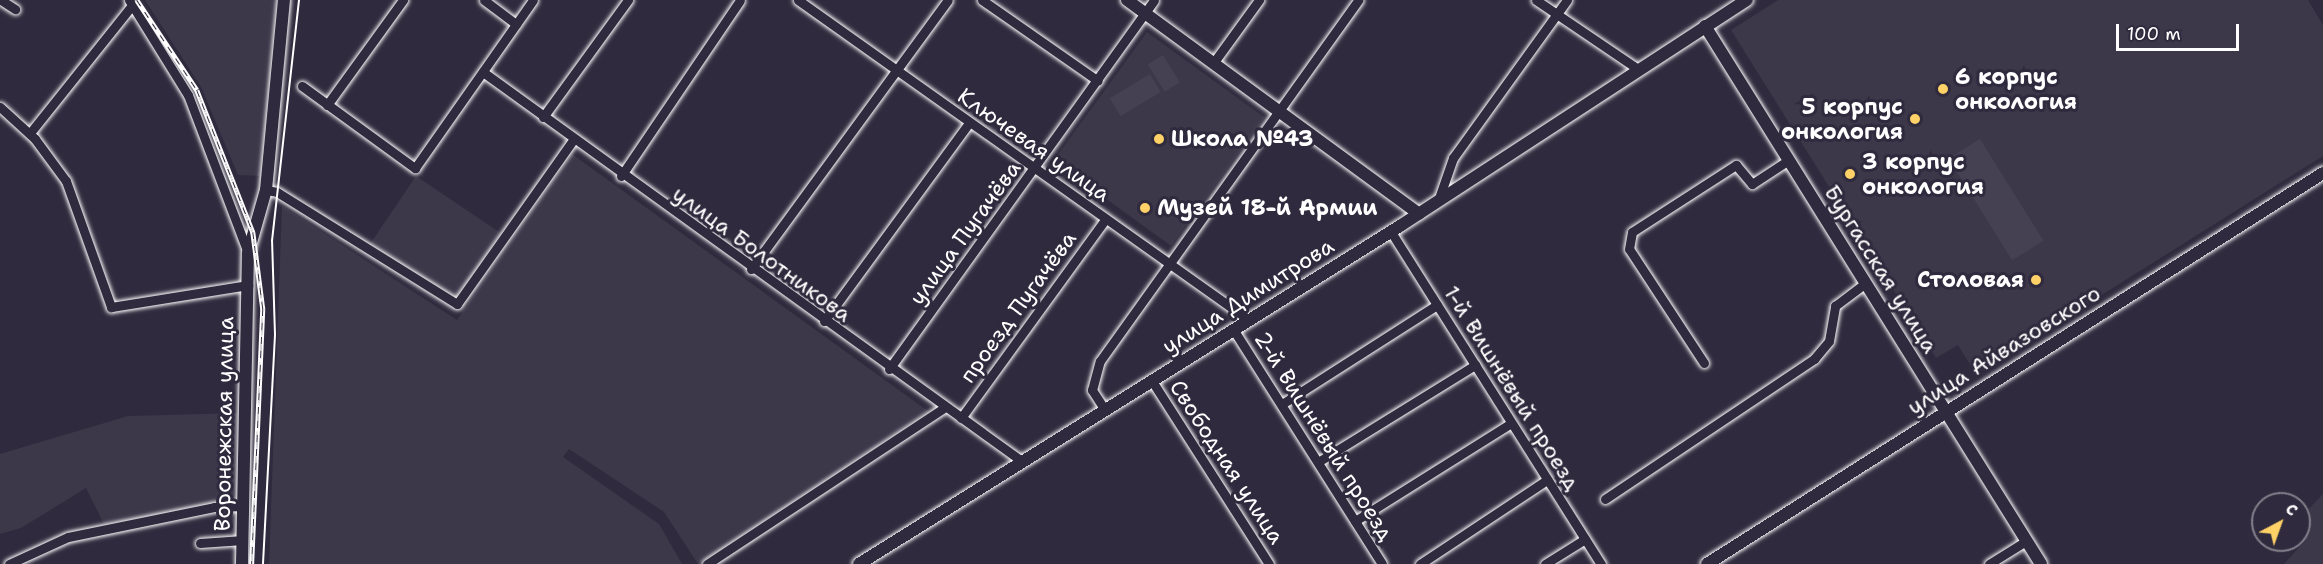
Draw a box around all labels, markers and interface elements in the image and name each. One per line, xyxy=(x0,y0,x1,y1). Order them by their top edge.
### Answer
scale bar xyxy=(2119,12,2242,50)
text: 100 m xyxy=(2127,22,2181,46)
place label: 6 корпус онкология xyxy=(1955,63,2077,114)
marker: 6 корпус онкология xyxy=(1936,82,1950,96)
street label: Ключевая улица xyxy=(953,83,1115,207)
place label: 5 корпус онкология xyxy=(1781,93,1903,144)
marker: 5 корпус онкология xyxy=(1908,112,1922,126)
place label: Школа №43 xyxy=(1171,126,1313,152)
marker: Школа №43 xyxy=(1152,132,1166,146)
place label: 3 корпус онкология xyxy=(1862,148,1984,200)
street label: улица Пугачёва xyxy=(904,156,1026,310)
marker: 3 корпус онкология xyxy=(1843,167,1857,181)
street label: улица Болотникова xyxy=(668,180,856,328)
street label: Бургасская улица xyxy=(1819,180,1943,358)
place label: Музей 18-й Армии xyxy=(1157,195,1378,221)
marker: Музей 18-й Армии xyxy=(1138,201,1152,215)
street label: проезд Пугачёва xyxy=(954,226,1082,388)
street label: улица Димитрова xyxy=(1157,233,1339,359)
place label: Столовая xyxy=(1917,267,2024,293)
marker: Столовая xyxy=(2029,273,2043,287)
street label: улица Айвазовского xyxy=(1903,280,2105,420)
street label: 1-й Вишнёвый проезд xyxy=(1438,281,1586,495)
street label: Воронежская улица xyxy=(209,316,239,532)
street label: 2-й Вишнёвый проезд xyxy=(1249,327,1399,545)
street label: Свободная улица xyxy=(1164,375,1290,549)
north arrow xyxy=(2251,492,2311,552)
text: С xyxy=(2281,498,2302,521)

